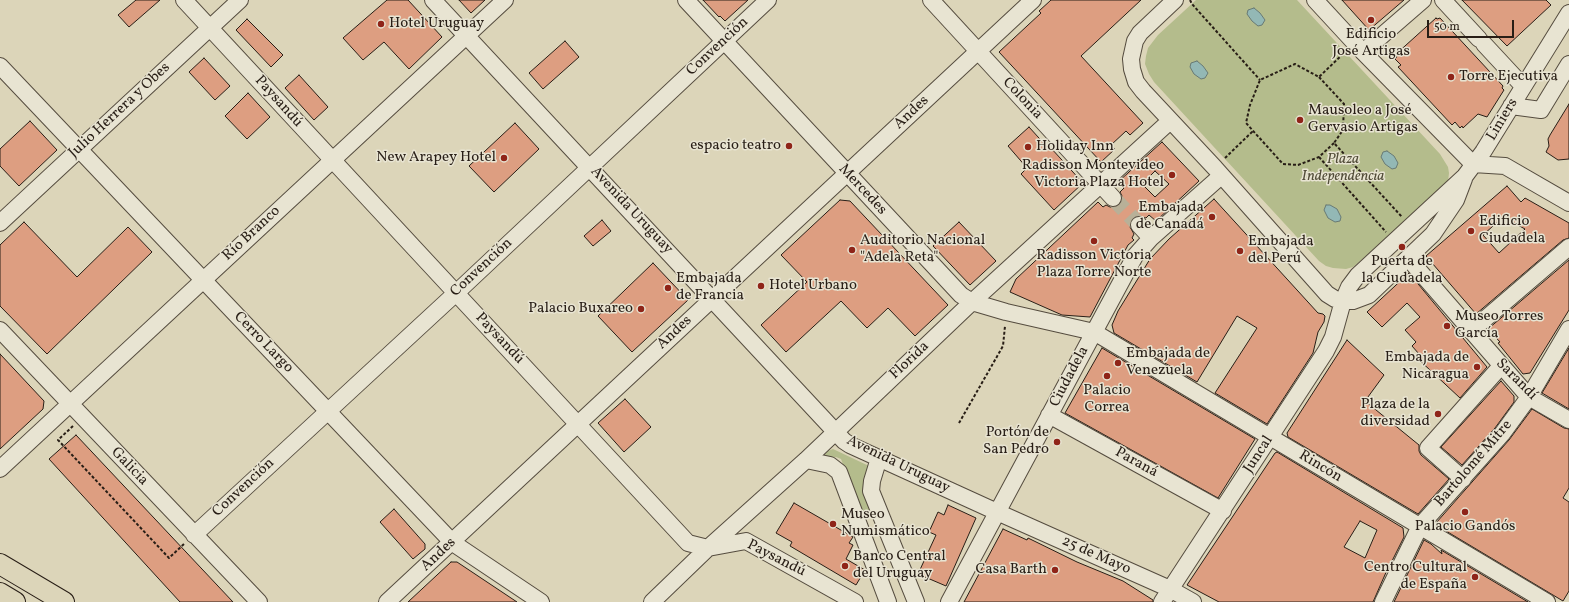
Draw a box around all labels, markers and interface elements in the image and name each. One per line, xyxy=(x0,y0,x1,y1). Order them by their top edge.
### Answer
scale bar xyxy=(1429,12,1516,38)
street label: Convención xyxy=(683,14,753,80)
place label: Hotel Uruguay xyxy=(389,15,484,33)
marker: Edificio José Artigas xyxy=(1366,15,1376,25)
marker: Hotel Uruguay xyxy=(376,19,386,29)
text: 50 m xyxy=(1434,19,1460,35)
place label: Edificio José Artigas xyxy=(1332,26,1410,61)
street label: Julio Herrera y Obes xyxy=(66,59,174,163)
place label: Torre Ejecutiva xyxy=(1459,68,1558,86)
street label: Paysandú xyxy=(250,72,306,132)
marker: Torre Ejecutiva xyxy=(1446,72,1456,82)
street label: Colonia xyxy=(998,74,1046,124)
street label: Andes xyxy=(891,92,933,134)
street label: Liniers xyxy=(1483,96,1523,144)
place label: Mausoleo a José Gervasio Artigas xyxy=(1308,102,1418,137)
marker: Mausoleo a José Gervasio Artigas xyxy=(1295,115,1305,125)
place label: espacio teatro xyxy=(690,137,781,155)
place label: Holiday Inn xyxy=(1036,138,1114,156)
marker: espacio teatro xyxy=(784,141,794,151)
marker: Holiday Inn xyxy=(1023,142,1033,152)
place label: New Arapey Hotel xyxy=(376,149,496,167)
park label: Plaza Independencia xyxy=(1302,151,1384,186)
marker: New Arapey Hotel xyxy=(499,153,509,163)
place label: Radisson Montevideo Victoria Plaza Hotel xyxy=(1022,157,1164,192)
street label: Mercedes xyxy=(834,161,890,219)
street label: Avenida Uruguay xyxy=(586,164,676,258)
marker: Radisson Montevideo Victoria Plaza Hotel xyxy=(1167,170,1177,180)
place label: Embajada de Canadá xyxy=(1136,199,1204,234)
street label: Río Branco xyxy=(219,203,285,265)
marker: Embajada de Canadá xyxy=(1207,212,1217,222)
place label: Edificio Ciudadela xyxy=(1479,213,1545,248)
marker: Edificio Ciudadela xyxy=(1466,226,1476,236)
place label: Auditorio Nacional "Adela Reta" xyxy=(860,232,985,267)
place label: Embajada del Perú xyxy=(1248,233,1314,268)
street label: Convención xyxy=(447,235,517,301)
marker: Radisson Victoria Plaza Torre Norte xyxy=(1089,236,1099,246)
marker: Puerta de la Ciudadela xyxy=(1397,242,1407,252)
marker: Auditorio Nacional "Adela Reta" xyxy=(847,245,857,255)
marker: Embajada del Perú xyxy=(1235,246,1245,256)
place label: Radisson Victoria Plaza Torre Norte xyxy=(1036,247,1152,282)
place label: Puerta de la Ciudadela xyxy=(1361,253,1443,288)
place label: Embajada de Francia xyxy=(676,270,744,305)
place label: Hotel Urbano xyxy=(769,277,857,295)
marker: Hotel Urbano xyxy=(756,281,766,291)
marker: Embajada de Francia xyxy=(663,283,673,293)
place label: Palacio Buxareo xyxy=(528,300,633,318)
marker: Palacio Buxareo xyxy=(636,304,646,314)
place label: Museo Torres García xyxy=(1455,308,1543,343)
street label: Cerro Largo xyxy=(229,309,297,377)
street label: Paysandú xyxy=(471,310,527,368)
street label: Andes xyxy=(654,312,696,354)
marker: Museo Torres García xyxy=(1442,321,1452,331)
street label: Florida xyxy=(886,338,934,384)
street label: Ciudadela xyxy=(1047,344,1093,410)
place label: Embajada de Venezuela xyxy=(1126,345,1210,380)
place label: Embajada de Nicaragua xyxy=(1385,349,1469,384)
street label: Sarandí xyxy=(1491,355,1541,405)
marker: Embajada de Venezuela xyxy=(1113,358,1123,368)
marker: Embajada de Nicaragua xyxy=(1472,362,1482,372)
marker: Palacio Correa xyxy=(1102,371,1112,381)
place label: Palacio Correa xyxy=(1083,382,1131,417)
place label: Plaza de la diversidad xyxy=(1361,396,1430,431)
marker: Plaza de la diversidad xyxy=(1433,409,1443,419)
street label: Bartolomé Mitre xyxy=(1431,417,1517,511)
place label: Portón de San Pedro xyxy=(983,424,1049,459)
street label: Avenida Uruguay xyxy=(843,432,953,498)
street label: Juncal xyxy=(1240,433,1278,477)
marker: Portón de San Pedro xyxy=(1052,437,1062,447)
street label: Galicia xyxy=(107,444,151,490)
street label: Paraná xyxy=(1111,444,1161,482)
street label: Rincón xyxy=(1295,447,1345,487)
street label: Convención xyxy=(209,455,279,521)
place label: Museo Numismático xyxy=(841,506,930,541)
marker: Palacio Gandós xyxy=(1460,507,1470,517)
place label: Palacio Gandós xyxy=(1415,518,1515,536)
marker: Museo Numismático xyxy=(828,519,838,529)
street label: 25 de Mayo xyxy=(1059,533,1133,579)
street label: Andes xyxy=(418,534,460,576)
street label: Paysandú xyxy=(744,537,808,581)
place label: Banco Central del Uruguay xyxy=(853,548,946,583)
place label: Centro Cultural de España xyxy=(1364,559,1467,594)
marker: Banco Central del Uruguay xyxy=(840,561,850,571)
place label: Casa Barth xyxy=(976,561,1047,579)
marker: Casa Barth xyxy=(1050,565,1060,575)
marker: Centro Cultural de España xyxy=(1470,572,1480,582)

